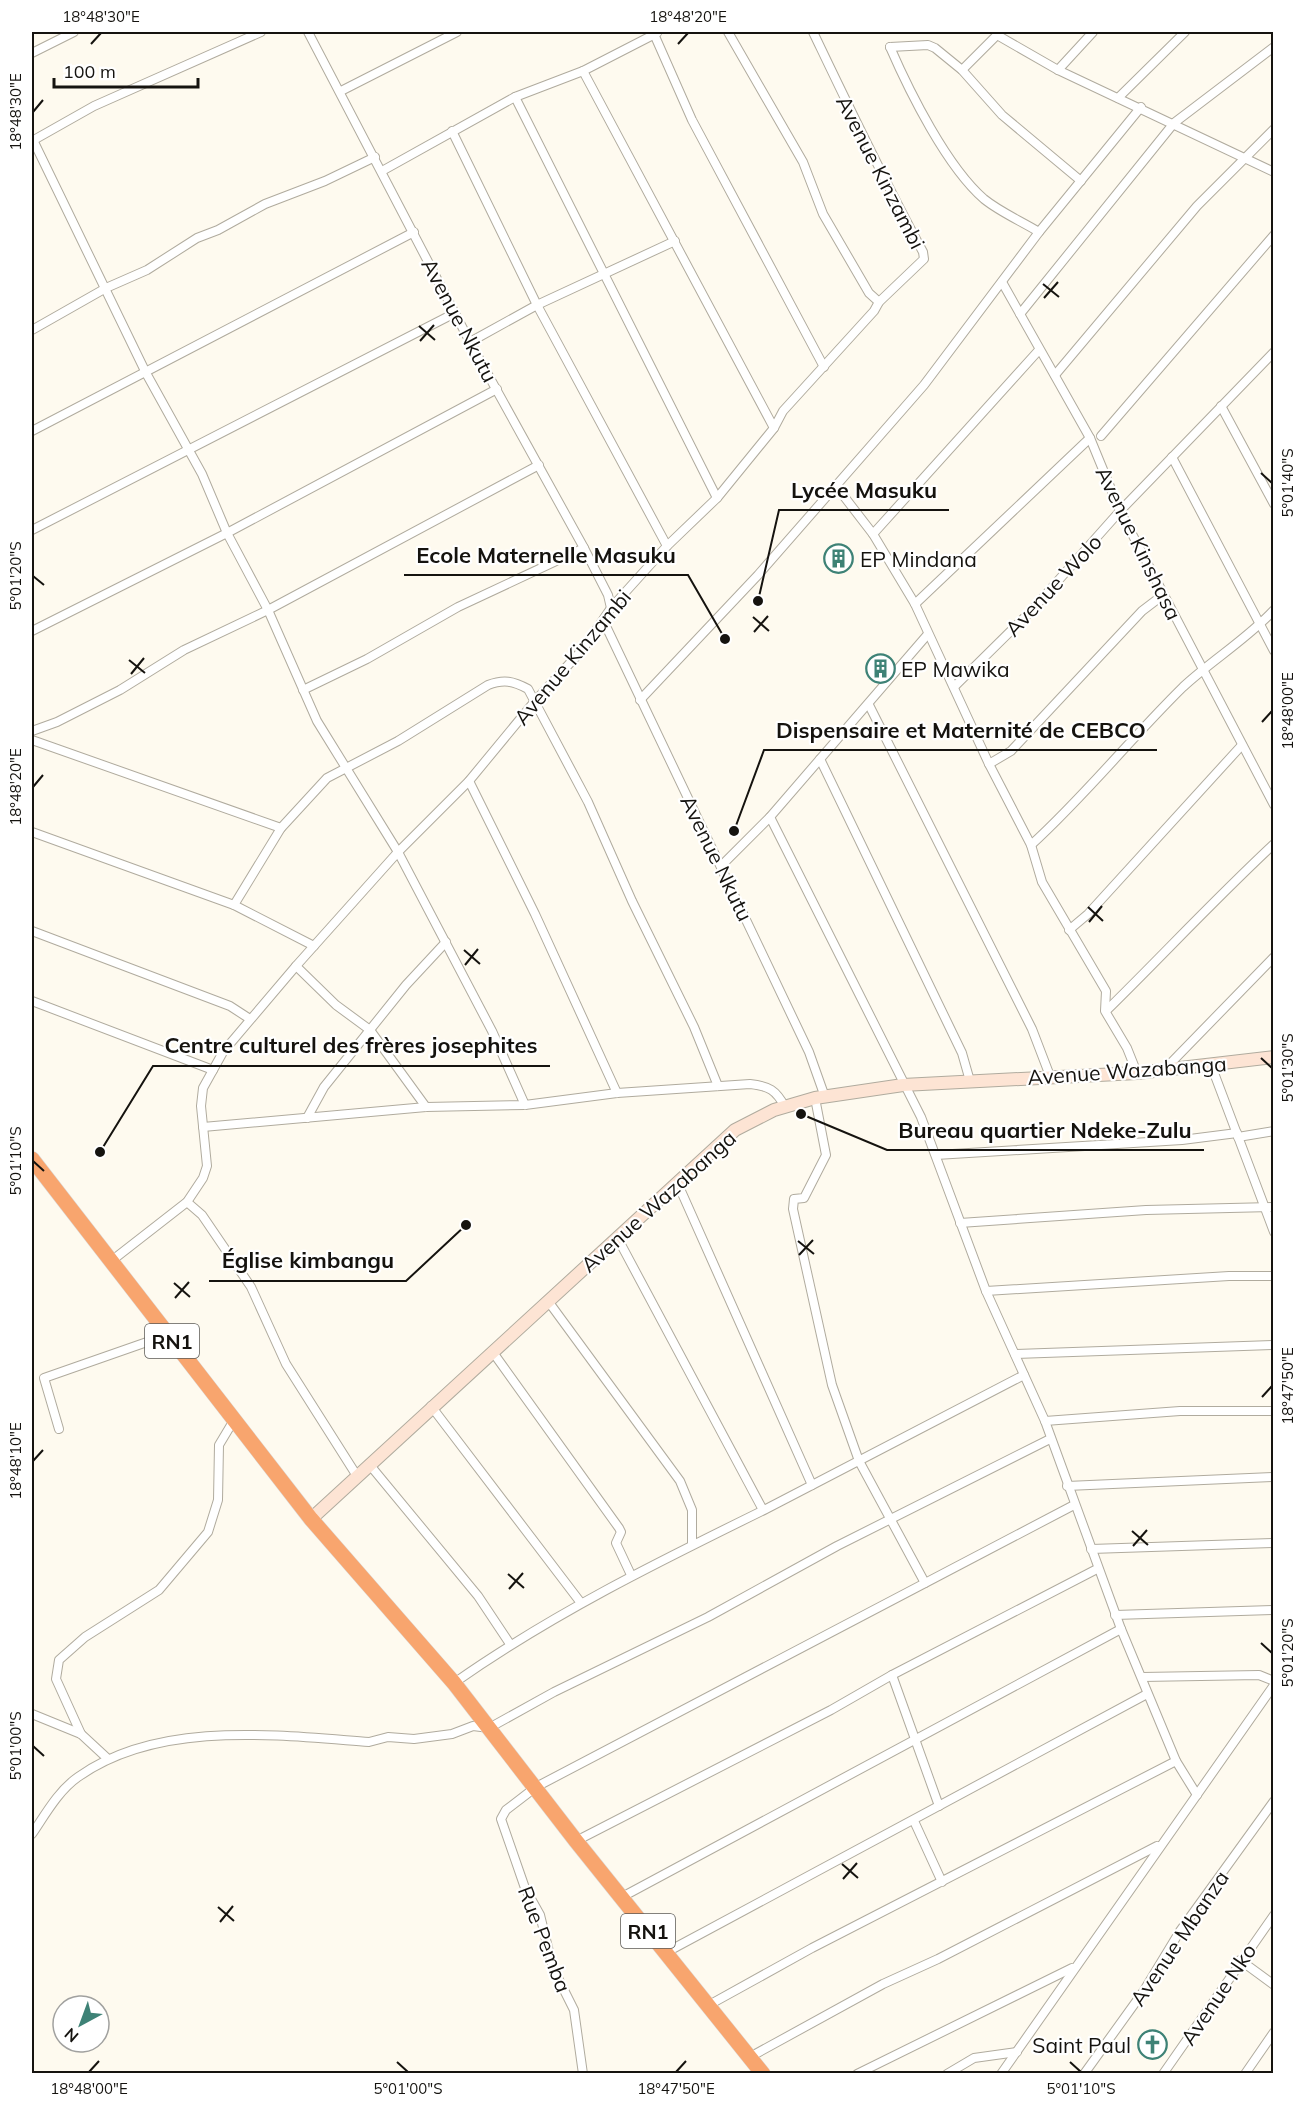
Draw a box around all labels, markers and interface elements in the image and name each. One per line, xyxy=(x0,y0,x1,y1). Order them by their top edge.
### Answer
text: 18°48'30"E xyxy=(62,7,140,26)
text: 18°48'20"E xyxy=(649,7,727,26)
scale bar xyxy=(54,51,198,89)
text: 100 m xyxy=(63,60,116,83)
text: 18°48'30"E xyxy=(6,73,25,151)
street label: Avenue Kinzambi xyxy=(831,91,931,253)
street label: Avenue Nkutu xyxy=(416,254,504,386)
text: 5°01'40"S xyxy=(1278,448,1297,518)
street label: Avenue Kinshasa xyxy=(1091,462,1187,624)
callout: Lycée Masuku xyxy=(779,470,949,510)
text: Lycée Masuku xyxy=(791,476,937,504)
street label: Avenue Wolo xyxy=(999,529,1107,641)
callout: Ecole Maternelle Masuku xyxy=(404,535,688,575)
text: 5°01'20"S xyxy=(6,541,25,611)
text: Ecole Maternelle Masuku xyxy=(416,541,676,569)
building icon: EP Mindana xyxy=(823,543,855,575)
place label: EP Mindana xyxy=(860,546,977,572)
street label: Avenue Kinzambi xyxy=(508,584,636,730)
building icon: EP Mawika xyxy=(864,653,896,685)
place label: EP Mawika xyxy=(901,656,1010,682)
text: 18°48'00"E xyxy=(1278,672,1297,750)
callout: Dispensaire et Maternité de CEBCO xyxy=(764,710,1157,750)
text: Dispensaire et Maternité de CEBCO xyxy=(776,716,1146,744)
text: 18°48'20"E xyxy=(6,748,25,826)
street label: Avenue Nkutu xyxy=(675,791,759,925)
callout: Centre culturel des frères josephites xyxy=(153,1026,550,1066)
text: Centre culturel des frères josephites xyxy=(165,1031,537,1059)
text: 5°01'30"S xyxy=(1278,1033,1297,1103)
street label: Avenue Wazabanga xyxy=(1027,1050,1227,1090)
callout: Bureau quartier Ndeke-Zulu xyxy=(887,1110,1204,1150)
text: Bureau quartier Ndeke-Zulu xyxy=(898,1116,1192,1144)
street label: Avenue Wazabanga xyxy=(575,1125,741,1277)
text: 5°01'10"S xyxy=(6,1126,25,1196)
callout: Église kimbangu xyxy=(209,1241,406,1281)
text: Église kimbangu xyxy=(222,1246,394,1274)
road number: RN1 xyxy=(145,1324,199,1358)
text: 18°47'50"E xyxy=(1278,1347,1297,1425)
text: 18°48'10"E xyxy=(6,1422,25,1500)
text: 5°01'20"S xyxy=(1278,1618,1297,1688)
text: 5°01'00"S xyxy=(6,1711,25,1781)
street label: Avenue Mbanza xyxy=(1124,1865,1234,2011)
street label: Rue Pemba xyxy=(513,1882,577,1996)
road number: RN1 xyxy=(621,1914,675,1948)
street label: Avenue Nko xyxy=(1175,1938,1261,2050)
north arrow xyxy=(51,1994,111,2054)
text: N xyxy=(60,2024,82,2047)
church icon: Saint Paul xyxy=(1136,2029,1168,2061)
place label: Saint Paul xyxy=(1032,2032,1131,2058)
text: 18°48'00"E xyxy=(50,2079,128,2098)
text: 5°01'00"S xyxy=(373,2079,443,2098)
text: 18°47'50"E xyxy=(637,2079,715,2098)
text: 5°01'10"S xyxy=(1046,2079,1116,2098)

